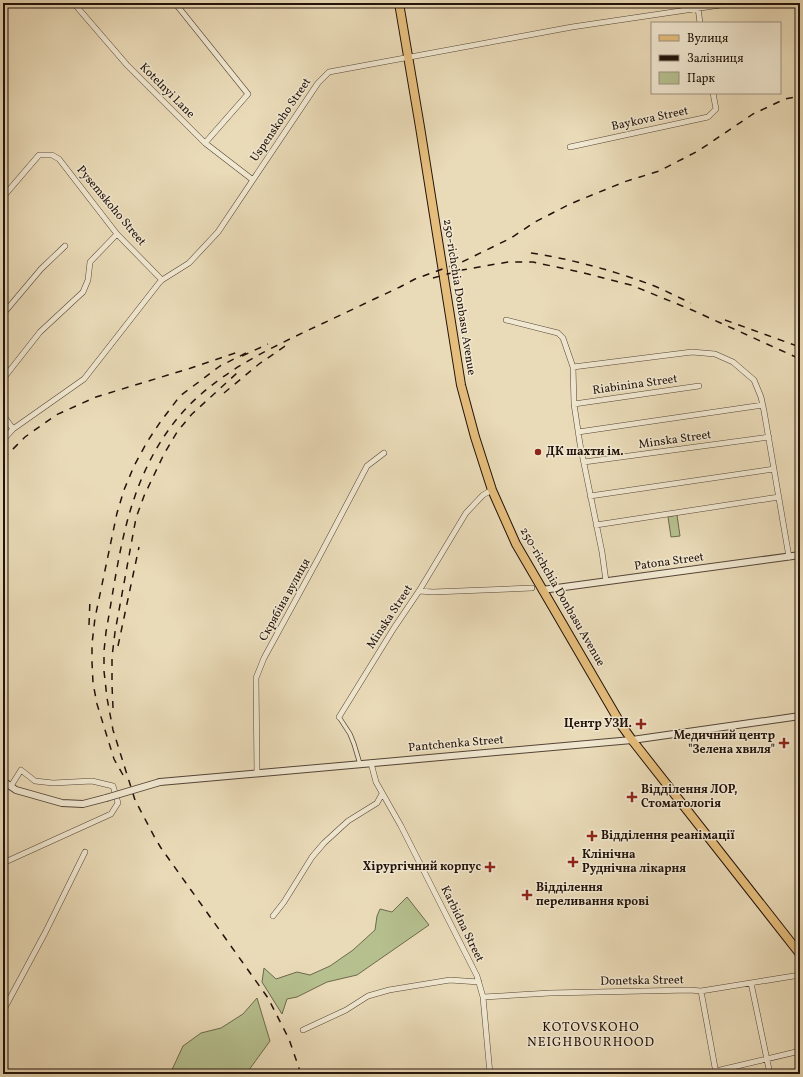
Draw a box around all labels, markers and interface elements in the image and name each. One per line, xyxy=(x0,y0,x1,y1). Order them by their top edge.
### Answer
legend xyxy=(651,22,781,94)
text: Вулиця xyxy=(687,31,728,47)
text: Залізниця xyxy=(687,51,743,67)
street label: Kotelnyi Lane xyxy=(136,60,198,122)
text: Парк xyxy=(687,71,715,87)
street label: Uspenskoho Street xyxy=(247,75,315,165)
street label: Baykova Street xyxy=(610,103,690,135)
street label: Pysemskoho Street xyxy=(73,163,149,249)
street label: 250-richchia Donbasu Avenue xyxy=(439,218,479,377)
street label: Riabinina Street xyxy=(591,371,679,399)
street label: Minska Street xyxy=(638,427,712,453)
place label: ДК шахти ім. xyxy=(546,444,624,460)
marker: ДК шахти ім. xyxy=(533,447,543,457)
street label: 250-richchia Donbasu Avenue xyxy=(516,525,609,670)
street label: Patona Street xyxy=(633,549,705,575)
street label: Скрябіна вулиця xyxy=(256,556,314,644)
street label: Minska Street xyxy=(363,582,417,652)
place label: Центр УЗИ. xyxy=(564,716,632,732)
marker: Центр УЗИ. xyxy=(635,718,647,730)
place label: Медичний центр "Зелена хвиля" xyxy=(673,728,775,758)
street label: Pantchenka Street xyxy=(408,732,504,756)
marker: Медичний центр "Зелена хвиля" xyxy=(778,737,790,749)
place label: Відділення ЛОР, Стоматологія xyxy=(641,782,738,812)
marker: Відділення ЛОР, Стоматологія xyxy=(626,791,638,803)
place label: Відділення реанімації xyxy=(601,828,736,844)
marker: Відділення реанімації xyxy=(586,830,598,842)
place label: Клінічна Руднічна лікарня xyxy=(582,847,686,877)
marker: Клінічна Руднічна лікарня xyxy=(567,856,579,868)
place label: Хірургічний корпус xyxy=(363,859,481,875)
marker: Хірургічний корпус xyxy=(484,861,496,873)
place label: Відділення переливання крові xyxy=(536,880,649,910)
street label: Karbidna Street xyxy=(437,883,487,965)
marker: Відділення переливання крові xyxy=(521,889,533,901)
street label: Donetska Street xyxy=(600,972,684,990)
district label: KOTOVSKOHO NEIGHBOURHOOD xyxy=(527,1019,655,1052)

